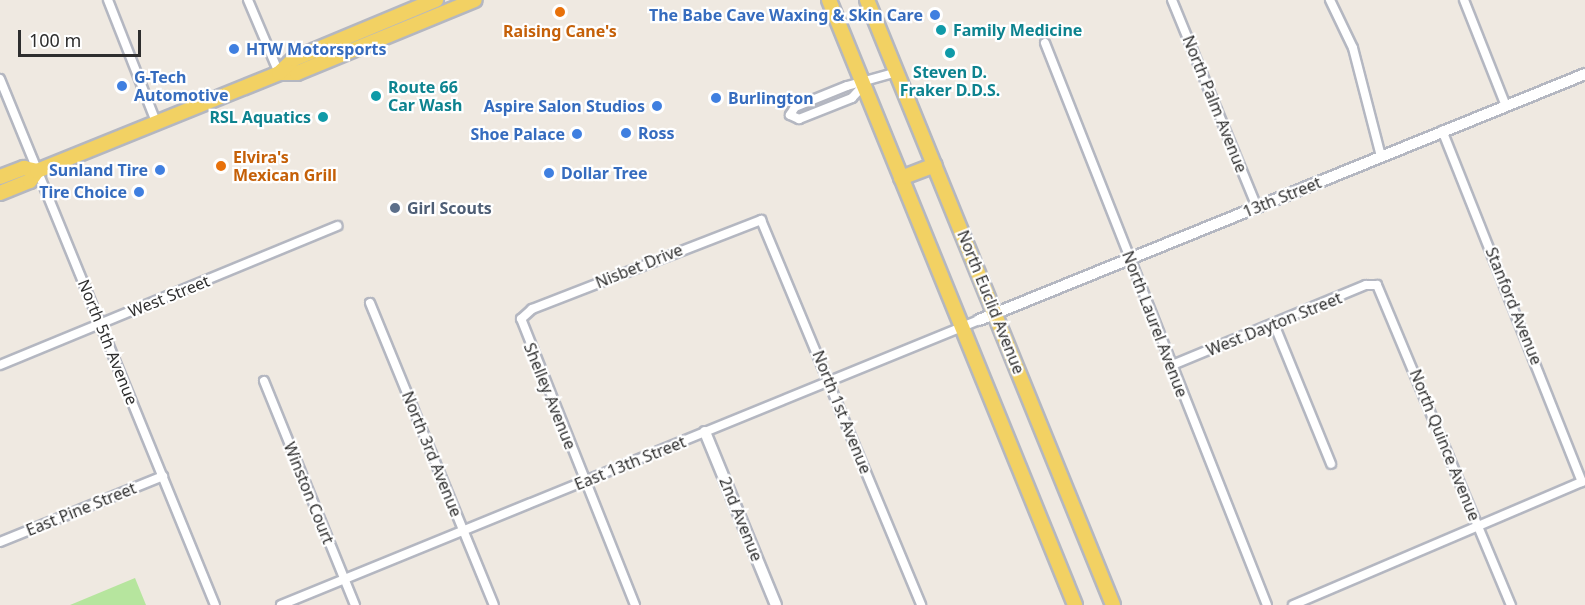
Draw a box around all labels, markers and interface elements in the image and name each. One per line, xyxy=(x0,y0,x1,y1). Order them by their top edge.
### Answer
marker: Raising Cane's xyxy=(553,5,567,19)
place label: The Babe Cave Waxing & Skin Care xyxy=(649,5,923,25)
marker: The Babe Cave Waxing & Skin Care xyxy=(928,8,942,22)
scale bar xyxy=(21,18,144,56)
place label: Family Medicine xyxy=(953,20,1082,40)
place label: Raising Cane's xyxy=(503,21,617,41)
marker: Family Medicine xyxy=(934,23,948,37)
text: 100 m xyxy=(29,28,81,52)
street label: North Palm Avenue xyxy=(1179,33,1251,175)
place label: HTW Motorsports xyxy=(246,39,387,59)
marker: HTW Motorsports xyxy=(227,42,241,56)
marker: Steven D. Fraker D.D.S. xyxy=(943,46,957,60)
place label: Steven D. Fraker D.D.S. xyxy=(900,62,1000,100)
place label: G-Tech Automotive xyxy=(134,67,228,105)
place label: Route 66 Car Wash xyxy=(388,77,462,115)
marker: G-Tech Automotive xyxy=(115,79,129,93)
place label: Burlington xyxy=(728,88,814,108)
marker: Route 66 Car Wash xyxy=(369,89,383,103)
marker: Burlington xyxy=(709,91,723,105)
place label: Aspire Salon Studios xyxy=(484,96,645,116)
marker: Aspire Salon Studios xyxy=(650,99,664,113)
place label: RSL Aquatics xyxy=(209,107,311,127)
marker: RSL Aquatics xyxy=(316,110,330,124)
place label: Ross xyxy=(638,123,675,143)
place label: Shoe Palace xyxy=(470,124,565,144)
marker: Ross xyxy=(619,126,633,140)
marker: Shoe Palace xyxy=(570,127,584,141)
place label: Elvira's Mexican Grill xyxy=(233,147,337,185)
marker: Elvira's Mexican Grill xyxy=(214,159,228,173)
place label: Sunland Tire xyxy=(49,160,148,180)
marker: Sunland Tire xyxy=(153,163,167,177)
place label: Dollar Tree xyxy=(561,163,648,183)
marker: Dollar Tree xyxy=(542,166,556,180)
street label: 13th Street xyxy=(1240,173,1324,221)
place label: Tire Choice xyxy=(39,182,127,202)
marker: Tire Choice xyxy=(132,185,146,199)
place label: Girl Scouts xyxy=(407,198,492,218)
marker: Girl Scouts xyxy=(388,201,402,215)
street label: North Euclid Avenue xyxy=(953,227,1029,377)
street label: Nisbet Drive xyxy=(593,240,685,292)
street label: Stanford Avenue xyxy=(1482,244,1546,368)
street label: North Laurel Avenue xyxy=(1118,248,1192,400)
street label: West Street xyxy=(126,271,212,321)
street label: North 5th Avenue xyxy=(74,277,142,407)
street label: West Dayton Street xyxy=(1204,288,1344,360)
street label: Shelley Avenue xyxy=(520,340,580,452)
street label: North 1st Avenue xyxy=(809,348,875,476)
street label: North Quince Avenue xyxy=(1406,366,1484,524)
street label: North 3rd Avenue xyxy=(398,388,466,520)
street label: East 13th Street xyxy=(572,432,688,494)
street label: Winston Court xyxy=(280,439,338,547)
street label: 2nd Avenue xyxy=(715,474,767,564)
street label: East Pine Street xyxy=(23,478,139,540)

